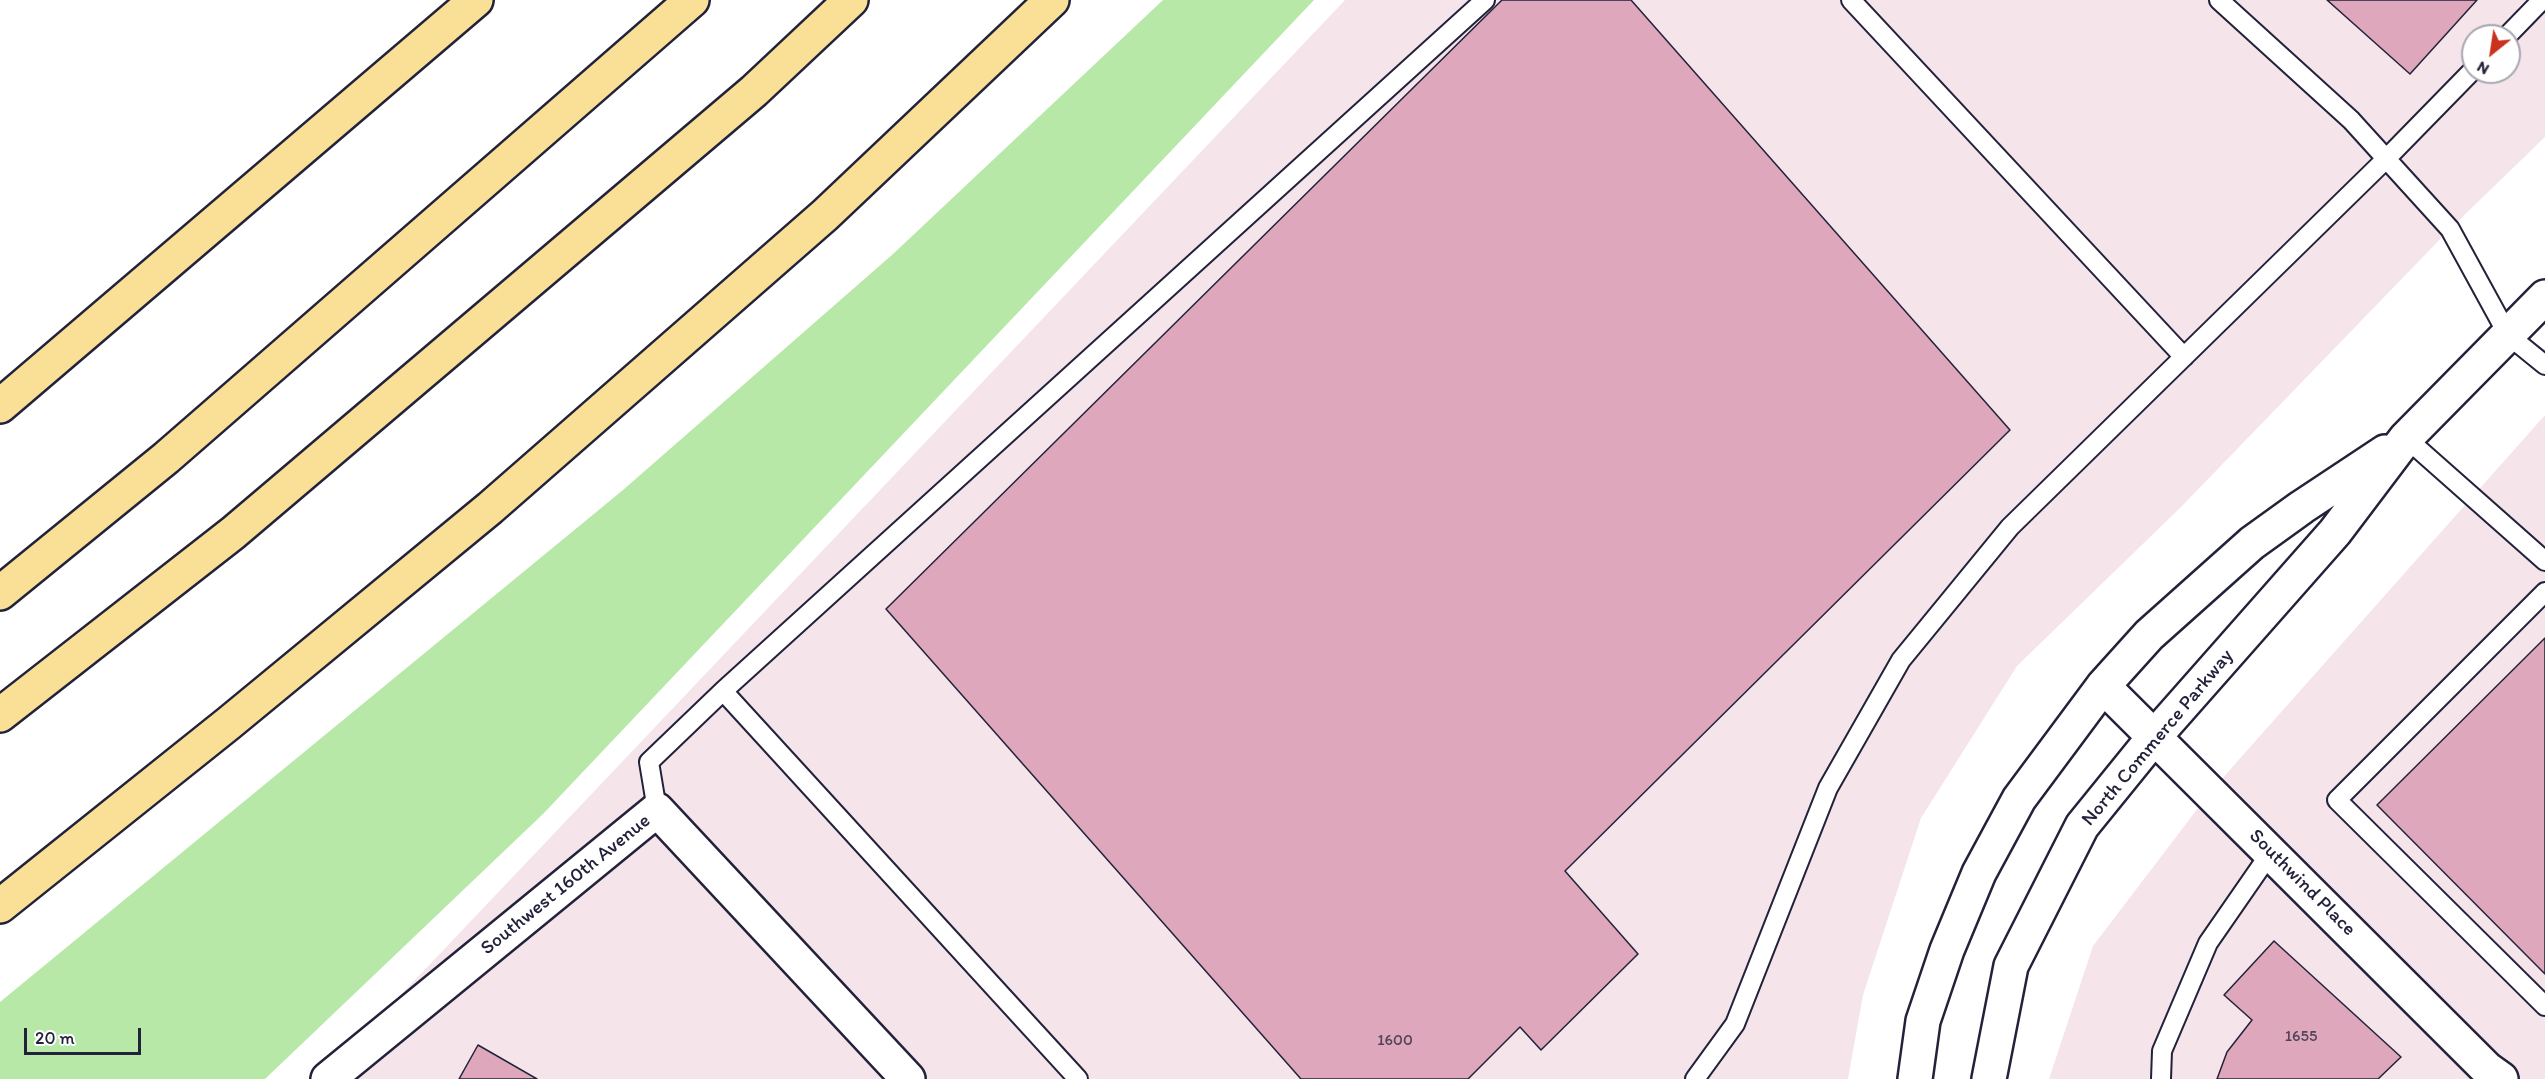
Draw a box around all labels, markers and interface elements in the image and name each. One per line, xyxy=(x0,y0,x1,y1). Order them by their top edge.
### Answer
north arrow xyxy=(2461,24,2521,84)
text: N xyxy=(2473,57,2492,79)
street label: North Commerce Parkway xyxy=(2077,645,2239,831)
street label: Southwest 160th Avenue xyxy=(476,809,656,961)
street label: Southwind Place xyxy=(2244,825,2360,941)
scale bar xyxy=(27,1016,144,1054)
text: 20 m xyxy=(35,1027,75,1049)
house number: 1655 xyxy=(2285,1027,2317,1047)
house number: 1600 xyxy=(1377,1031,1413,1051)

